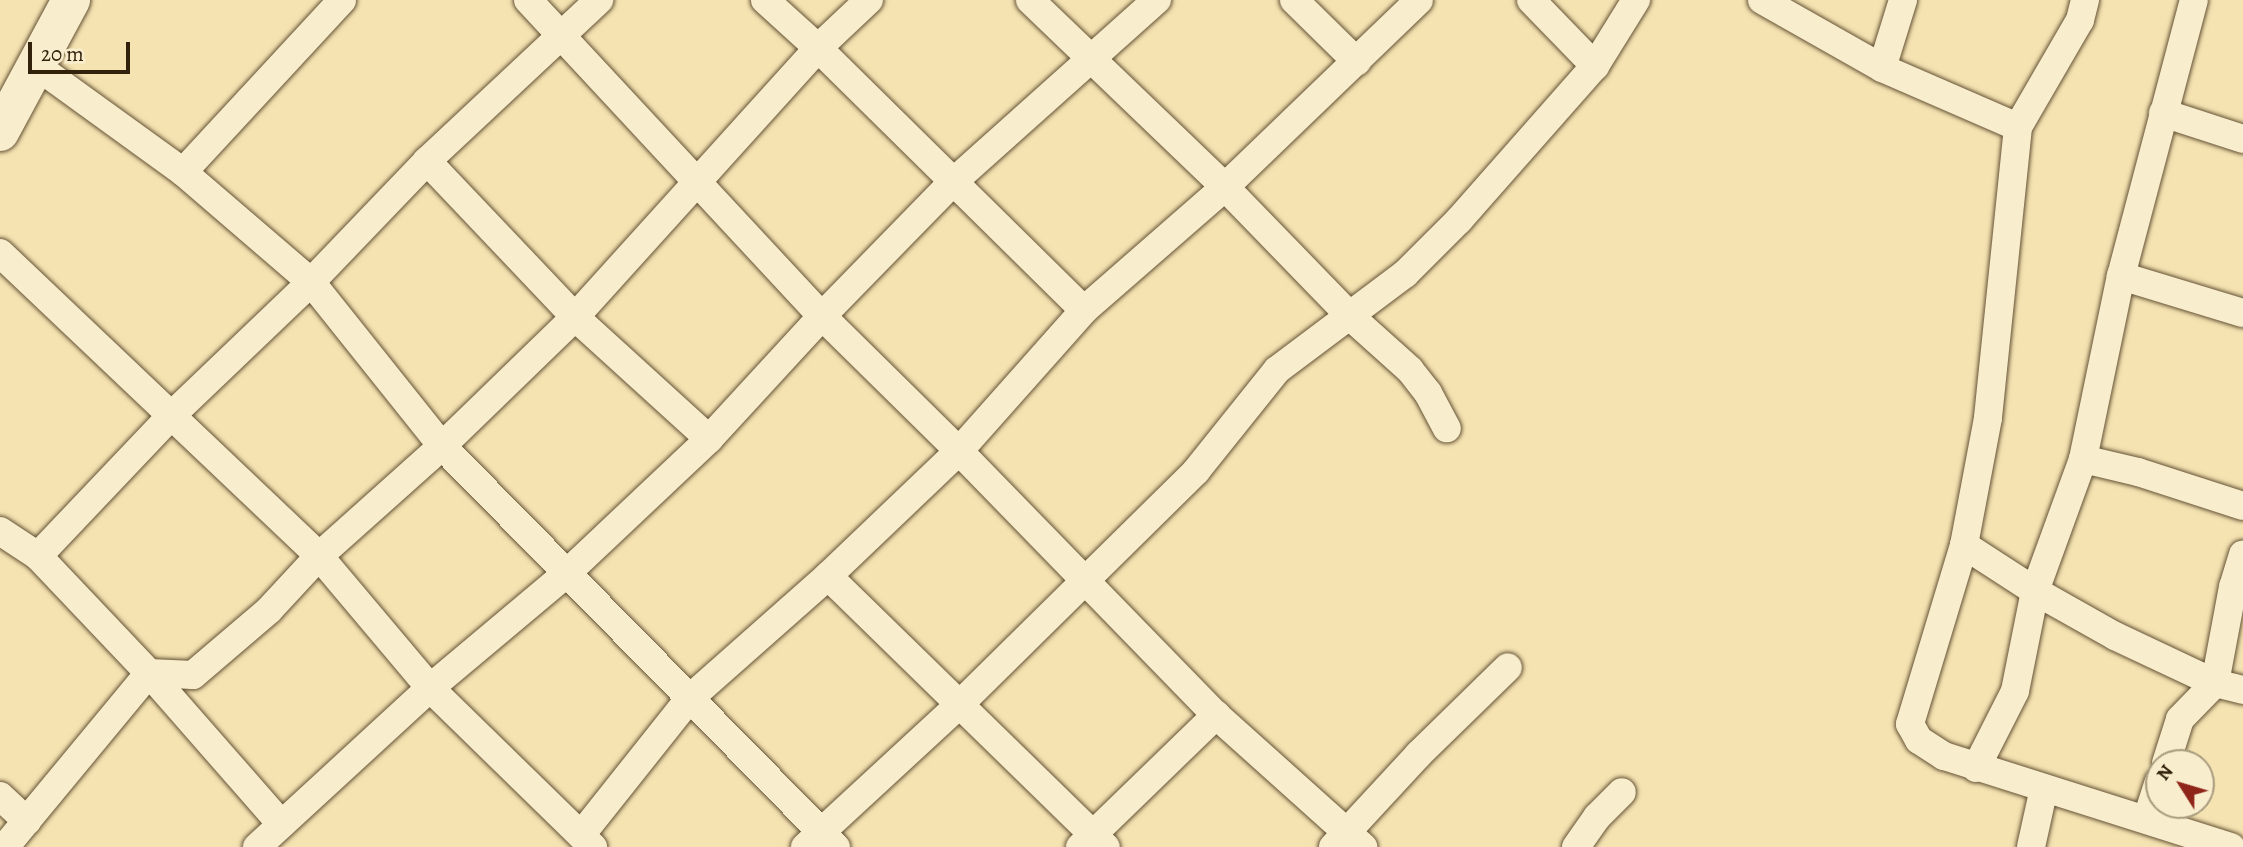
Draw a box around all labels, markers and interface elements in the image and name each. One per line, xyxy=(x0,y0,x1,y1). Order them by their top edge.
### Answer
scale bar xyxy=(32,28,133,72)
text: 20 m xyxy=(41,40,84,68)
north arrow xyxy=(2145,749,2215,819)
text: N xyxy=(2150,759,2179,786)

